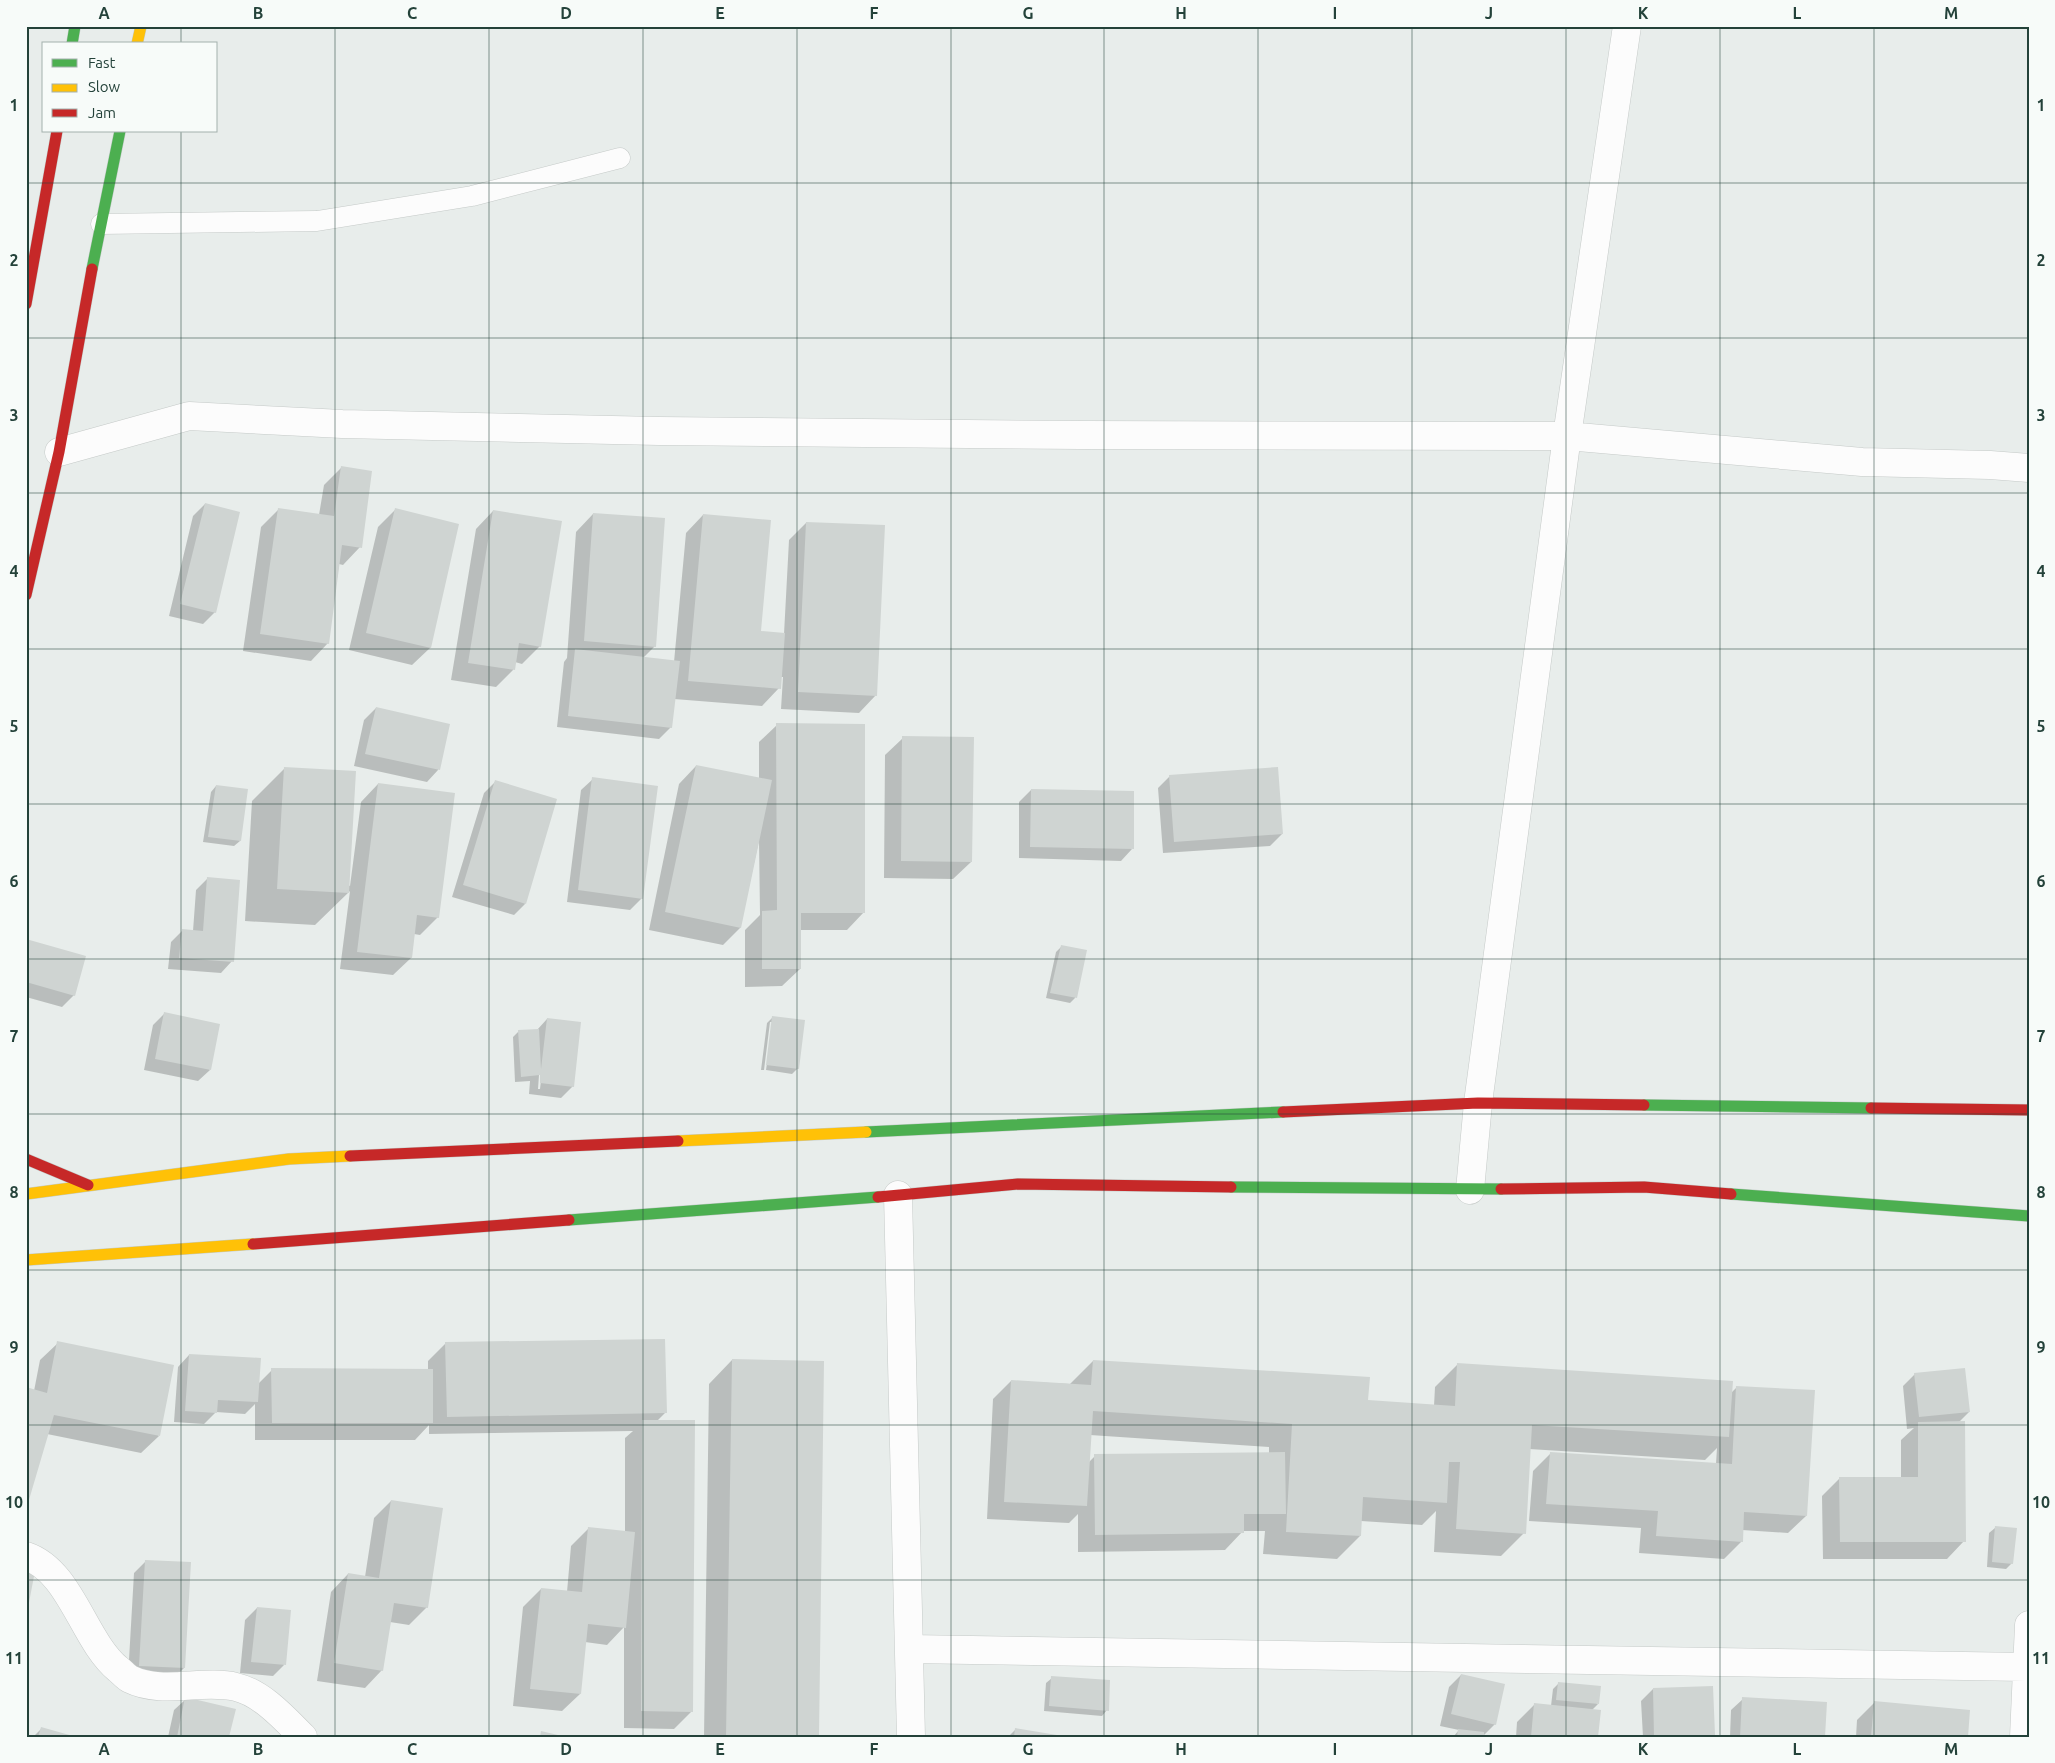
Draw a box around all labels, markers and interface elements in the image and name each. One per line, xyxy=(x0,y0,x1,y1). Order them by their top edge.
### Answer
text: A xyxy=(98,4,110,22)
text: B xyxy=(253,4,263,22)
text: C xyxy=(407,4,417,22)
text: D xyxy=(560,4,572,22)
text: E xyxy=(715,4,725,22)
text: F xyxy=(870,4,879,22)
text: G xyxy=(1022,4,1034,22)
text: H xyxy=(1175,4,1187,22)
text: I xyxy=(1333,4,1337,22)
text: J xyxy=(1485,4,1493,22)
text: K xyxy=(1638,4,1649,22)
text: L xyxy=(1793,4,1802,22)
text: M xyxy=(1944,4,1958,22)
legend xyxy=(42,42,218,132)
text: Fast xyxy=(88,54,116,71)
text: Slow xyxy=(88,78,121,95)
text: 1 xyxy=(9,96,19,114)
text: 1 xyxy=(2036,96,2046,114)
text: Jam xyxy=(88,104,116,121)
text: 2 xyxy=(9,251,19,269)
text: 2 xyxy=(2036,251,2046,269)
text: 3 xyxy=(9,406,19,424)
text: 3 xyxy=(2036,406,2046,424)
text: 4 xyxy=(9,562,19,580)
text: 4 xyxy=(2036,562,2046,580)
text: 5 xyxy=(9,717,19,735)
text: 5 xyxy=(2036,717,2046,735)
text: 6 xyxy=(9,872,19,890)
text: 6 xyxy=(2036,872,2046,890)
text: 7 xyxy=(9,1027,19,1045)
text: 7 xyxy=(2036,1027,2046,1045)
text: 8 xyxy=(9,1183,19,1201)
text: 8 xyxy=(2036,1183,2046,1201)
text: 9 xyxy=(9,1338,19,1356)
text: 9 xyxy=(2036,1338,2046,1356)
text: 10 xyxy=(5,1493,23,1511)
text: 10 xyxy=(2032,1493,2050,1511)
text: 11 xyxy=(5,1649,23,1667)
text: 11 xyxy=(2032,1649,2050,1667)
text: A xyxy=(98,1740,110,1758)
text: B xyxy=(253,1740,263,1758)
text: C xyxy=(407,1740,417,1758)
text: D xyxy=(560,1740,572,1758)
text: E xyxy=(715,1740,725,1758)
text: F xyxy=(870,1740,879,1758)
text: G xyxy=(1022,1740,1034,1758)
text: H xyxy=(1175,1740,1187,1758)
text: I xyxy=(1333,1740,1337,1758)
text: J xyxy=(1485,1740,1493,1758)
text: K xyxy=(1638,1740,1649,1758)
text: L xyxy=(1793,1740,1802,1758)
text: M xyxy=(1944,1740,1958,1758)

